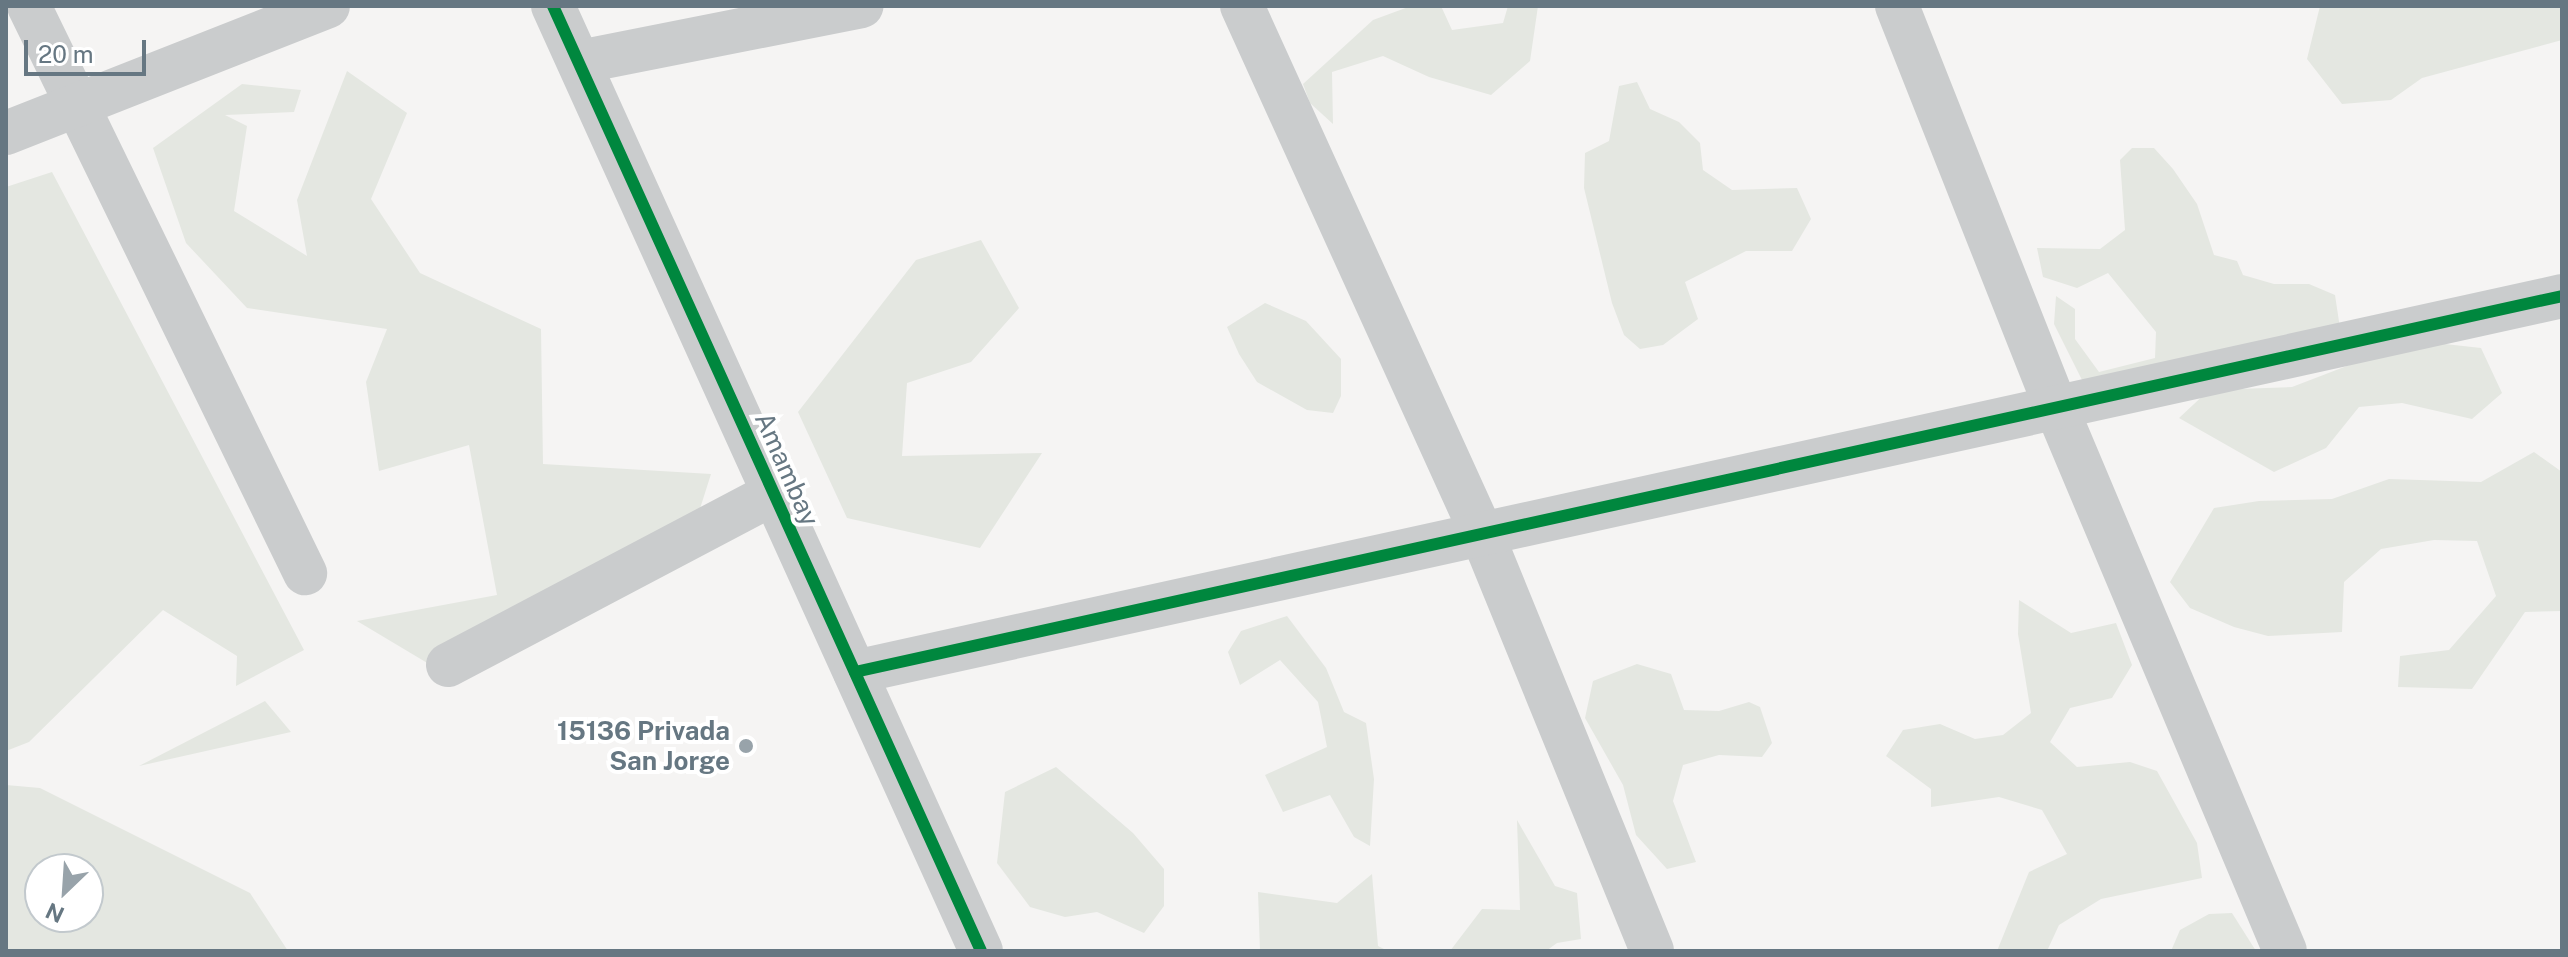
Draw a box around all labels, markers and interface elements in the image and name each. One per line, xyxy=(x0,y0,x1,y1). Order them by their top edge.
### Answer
scale bar xyxy=(28,24,150,74)
text: 20 m xyxy=(38,40,94,68)
street label: Amambay xyxy=(748,407,826,531)
place label: 15136 Privada San Jorge xyxy=(557,715,730,776)
marker: 15136 Privada San Jorge xyxy=(737,737,755,755)
north arrow xyxy=(24,853,104,933)
text: N xyxy=(41,898,68,928)

